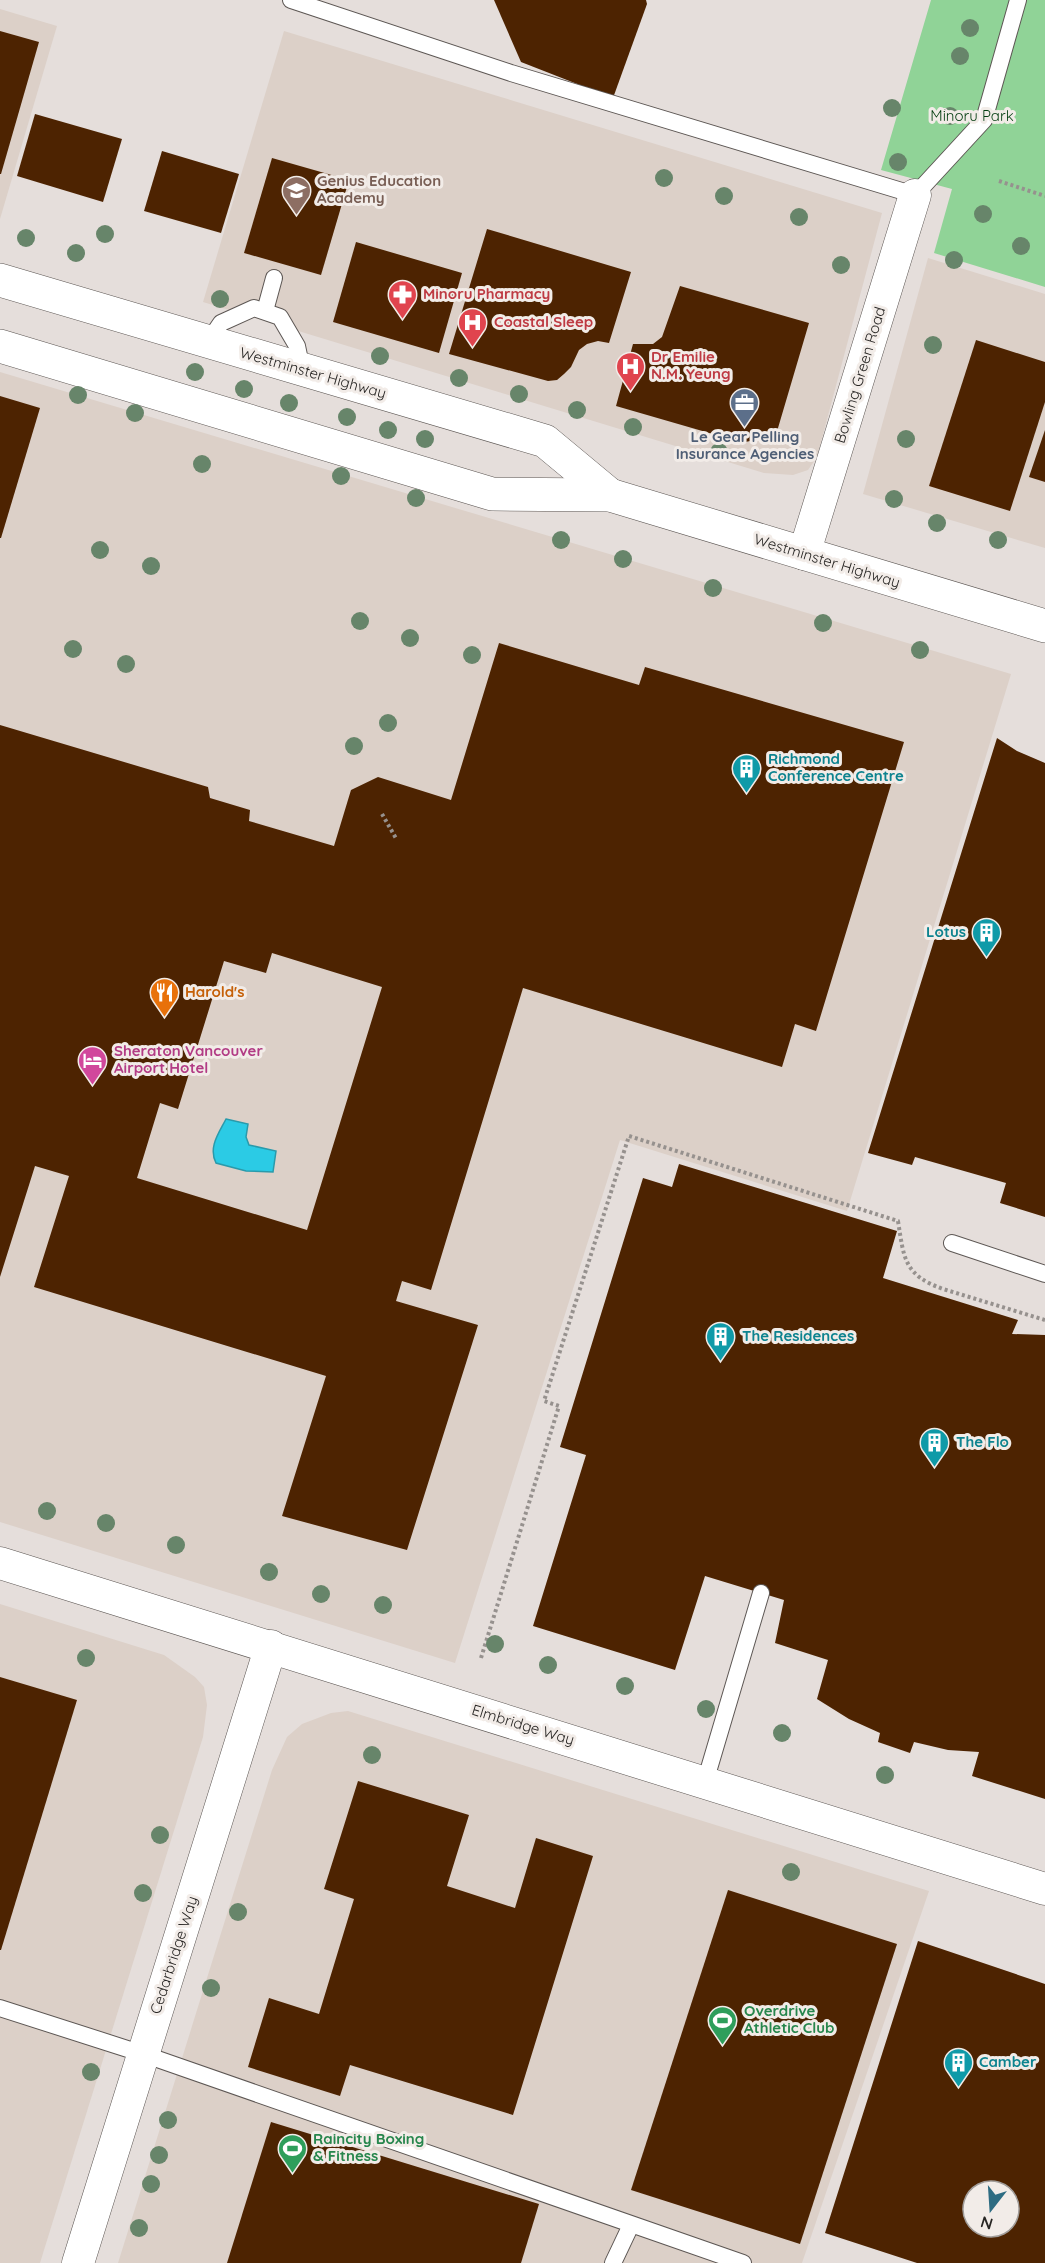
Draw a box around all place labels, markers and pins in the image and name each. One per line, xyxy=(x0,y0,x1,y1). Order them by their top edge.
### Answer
place label: Genius Education Academy xyxy=(317,171,441,207)
school or university icon: Genius Education Academy xyxy=(280,174,312,216)
pharmacy icon: Minoru Pharmacy xyxy=(386,278,418,320)
place label: Minoru Pharmacy xyxy=(423,284,550,303)
hospital icon: Coastal Sleep xyxy=(457,306,489,348)
place label: Coastal Sleep xyxy=(494,312,593,331)
place label: Dr Emilie N.M. Yeung xyxy=(651,347,730,383)
hospital icon: Dr Emilie N.M. Yeung xyxy=(614,350,646,392)
office icon: Le Gear Pelling Insurance Agencies xyxy=(729,386,761,428)
place label: Le Gear Pelling Insurance Agencies xyxy=(676,427,814,463)
place label: Richmond Conference Centre xyxy=(768,749,904,785)
building icon: Richmond Conference Centre xyxy=(731,752,763,794)
building icon: Lotus xyxy=(971,916,1003,958)
place label: Lotus xyxy=(926,922,966,941)
restaurant icon: Harold's xyxy=(148,976,180,1018)
place label: Harold's xyxy=(185,982,244,1001)
place label: Sheraton Vancouver Airport Hotel xyxy=(114,1041,263,1077)
hotel icon: Sheraton Vancouver Airport Hotel xyxy=(77,1044,109,1086)
building icon: The Residences xyxy=(705,1320,737,1362)
place label: The Residences xyxy=(742,1326,854,1345)
building icon: The Flo xyxy=(919,1426,951,1468)
place label: The Flo xyxy=(956,1432,1009,1451)
place label: Overdrive Athletic Club xyxy=(744,2001,834,2037)
sports icon: Overdrive Athletic Club xyxy=(707,2004,739,2046)
building icon: Camber xyxy=(942,2046,974,2088)
place label: Camber xyxy=(979,2052,1037,2071)
place label: Raincity Boxing & Fitness xyxy=(313,2129,424,2165)
sports icon: Raincity Boxing & Fitness xyxy=(276,2132,308,2174)

